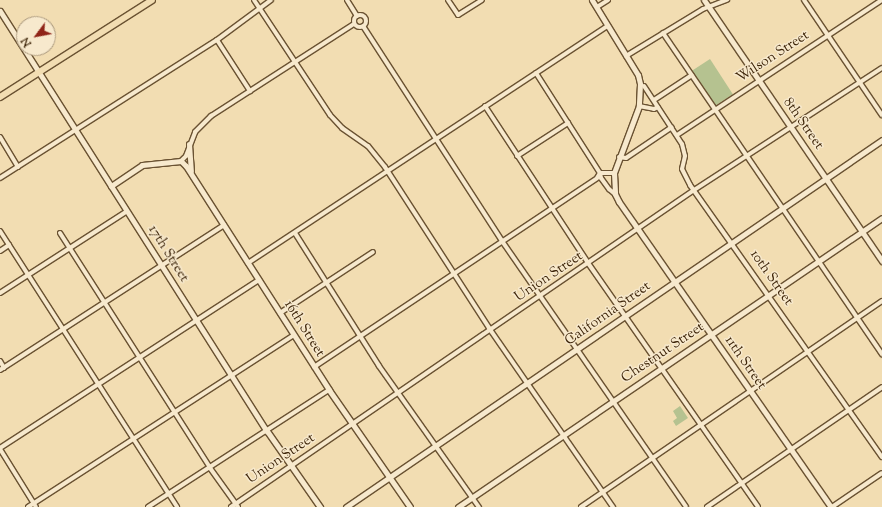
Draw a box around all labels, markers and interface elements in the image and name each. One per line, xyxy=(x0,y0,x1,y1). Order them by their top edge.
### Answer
north arrow xyxy=(16,16,56,56)
street label: Wilson Street xyxy=(734,27,812,87)
text: N xyxy=(18,34,36,50)
street label: 8th Street xyxy=(779,95,827,153)
street label: 17th Street xyxy=(144,222,192,286)
street label: 10th Street xyxy=(746,247,796,309)
street label: Union Street xyxy=(512,248,586,306)
street label: California Street xyxy=(562,278,654,350)
street label: 16th Street xyxy=(280,298,328,360)
street label: Chestnut Street xyxy=(618,319,708,387)
street label: 11th Street xyxy=(720,333,770,393)
street label: Union Street xyxy=(244,430,318,488)

